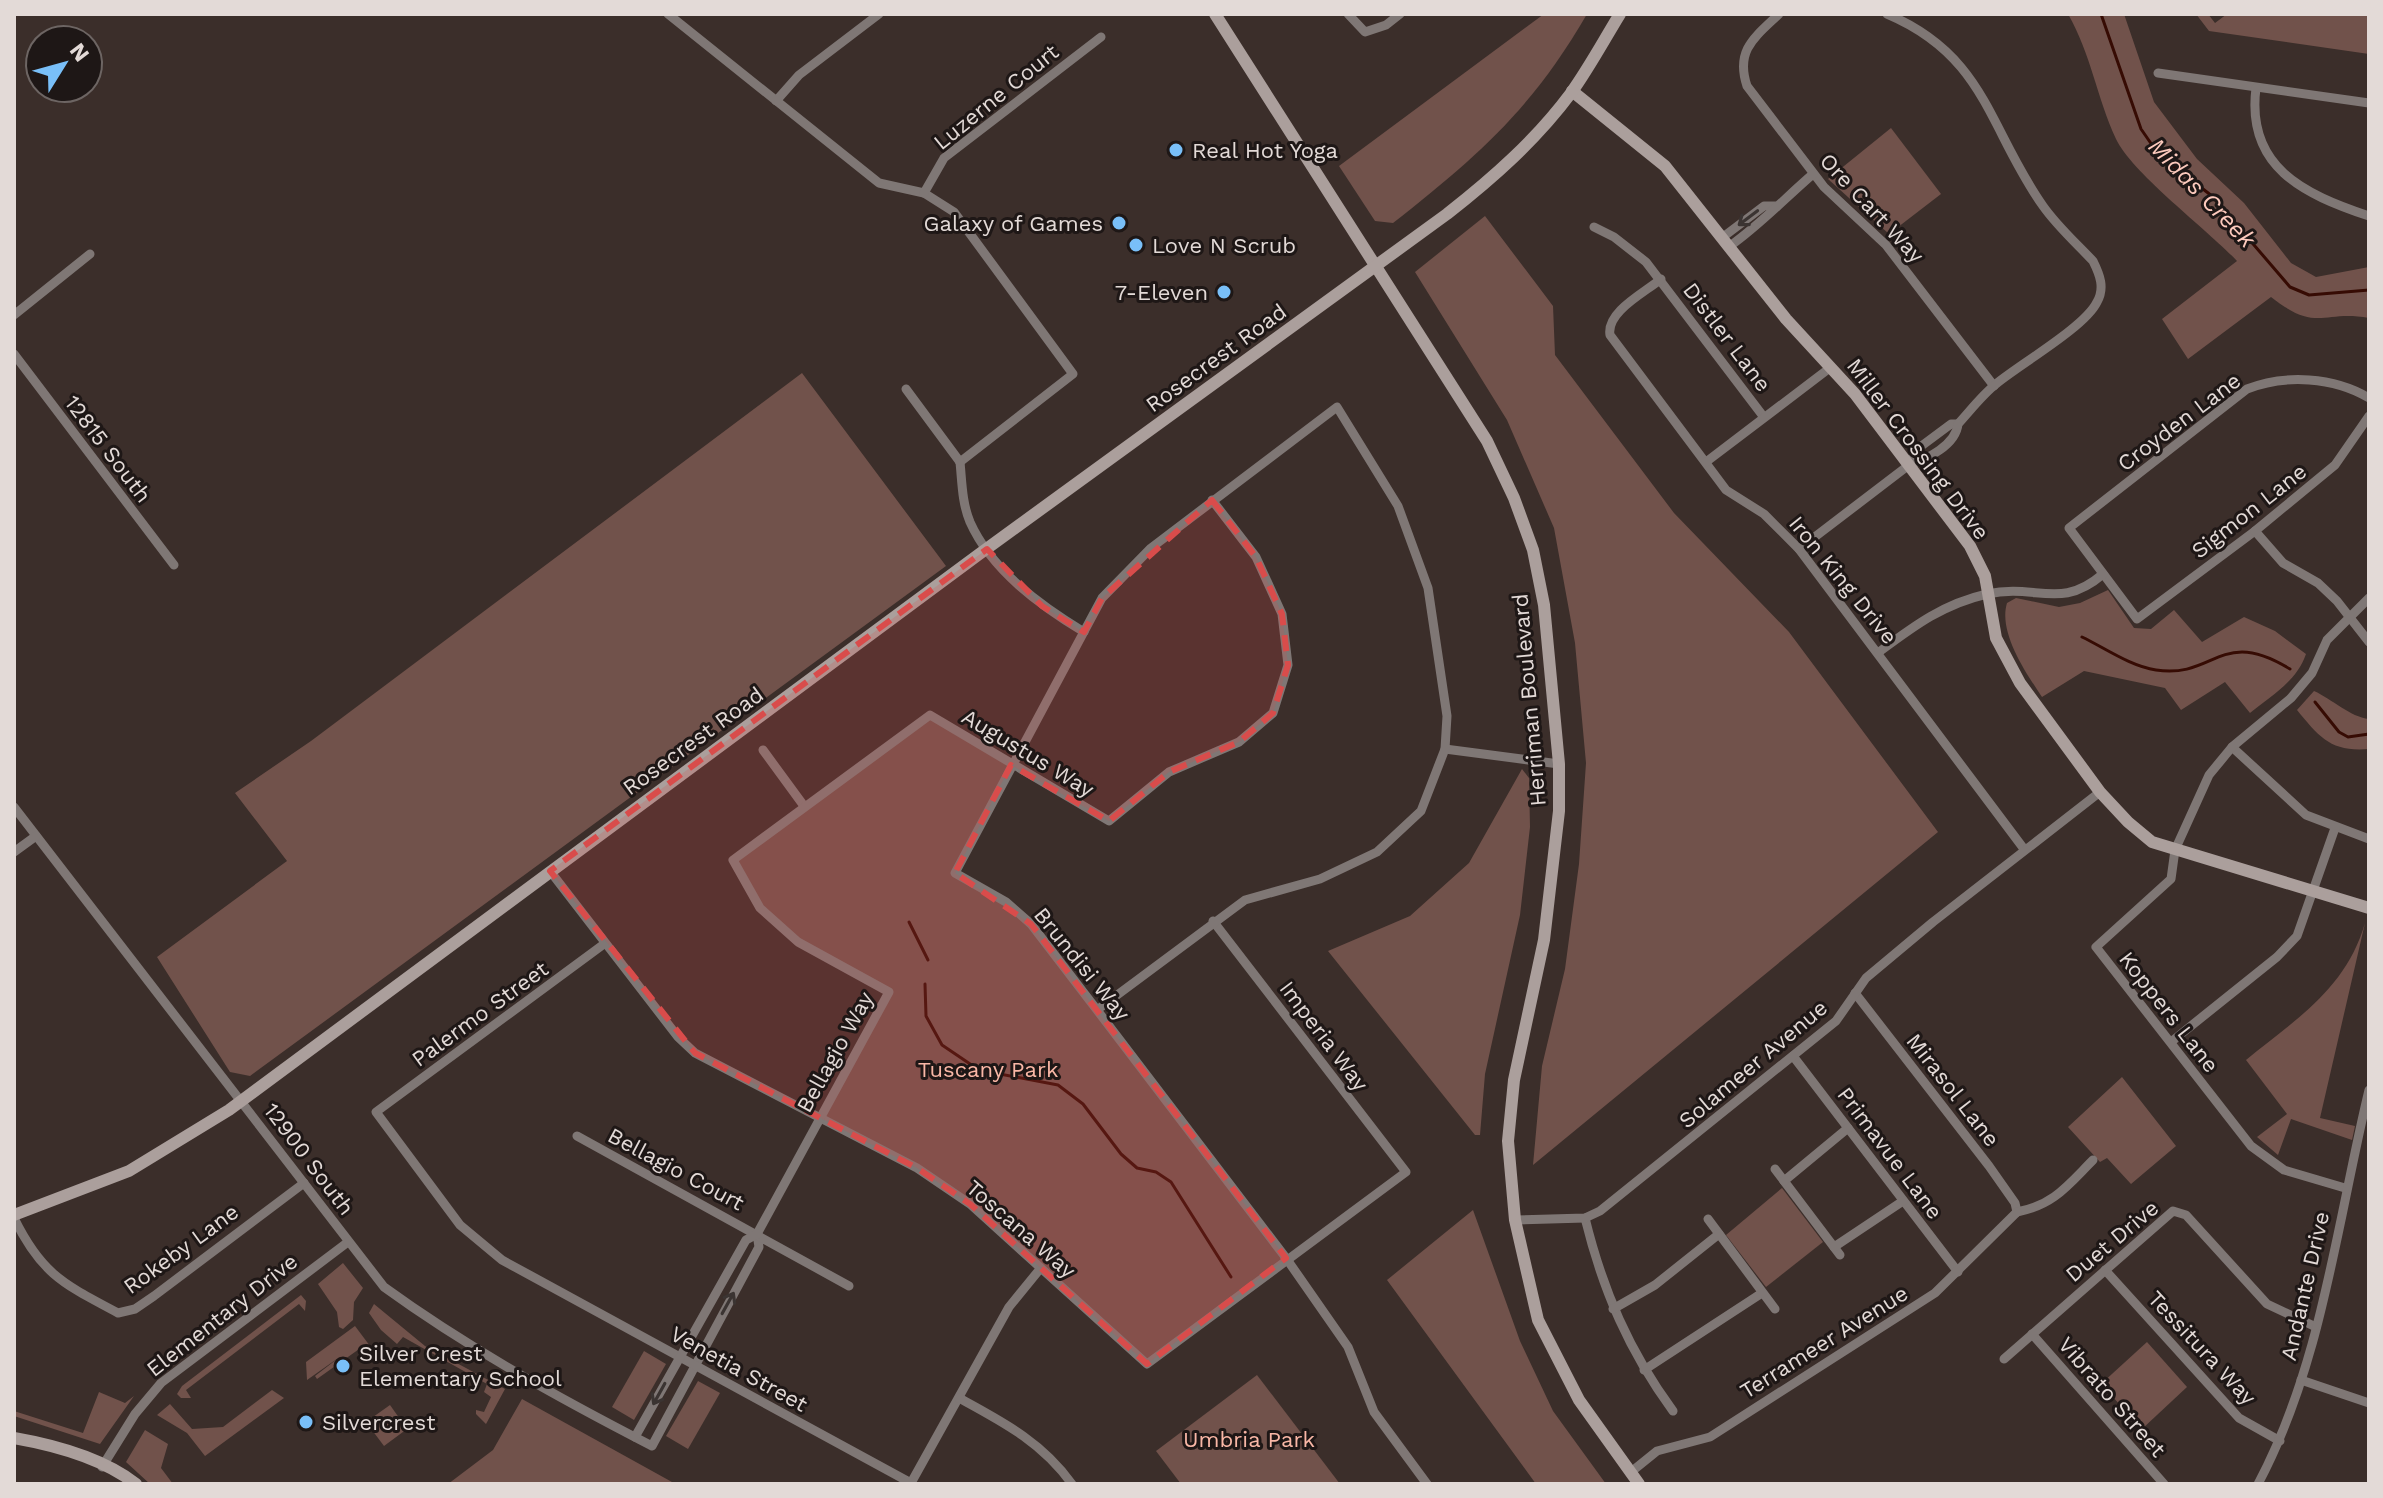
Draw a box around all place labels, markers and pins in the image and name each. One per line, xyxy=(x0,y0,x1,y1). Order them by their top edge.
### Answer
place label: Real Hot Yoga xyxy=(1192,138,1338,163)
marker: Real Hot Yoga xyxy=(1167,141,1185,159)
place label: Galaxy of Games xyxy=(924,211,1103,236)
marker: Galaxy of Games xyxy=(1110,214,1128,232)
place label: Love N Scrub xyxy=(1152,233,1296,258)
marker: Love N Scrub xyxy=(1127,236,1145,254)
place label: 7-Eleven xyxy=(1115,280,1208,305)
marker: 7-Eleven xyxy=(1215,283,1233,301)
place label: Silver Crest Elementary School xyxy=(359,1341,562,1391)
marker: Silver Crest Elementary School xyxy=(334,1357,352,1375)
place label: Silvercrest xyxy=(322,1410,435,1435)
marker: Silvercrest xyxy=(297,1413,315,1431)

